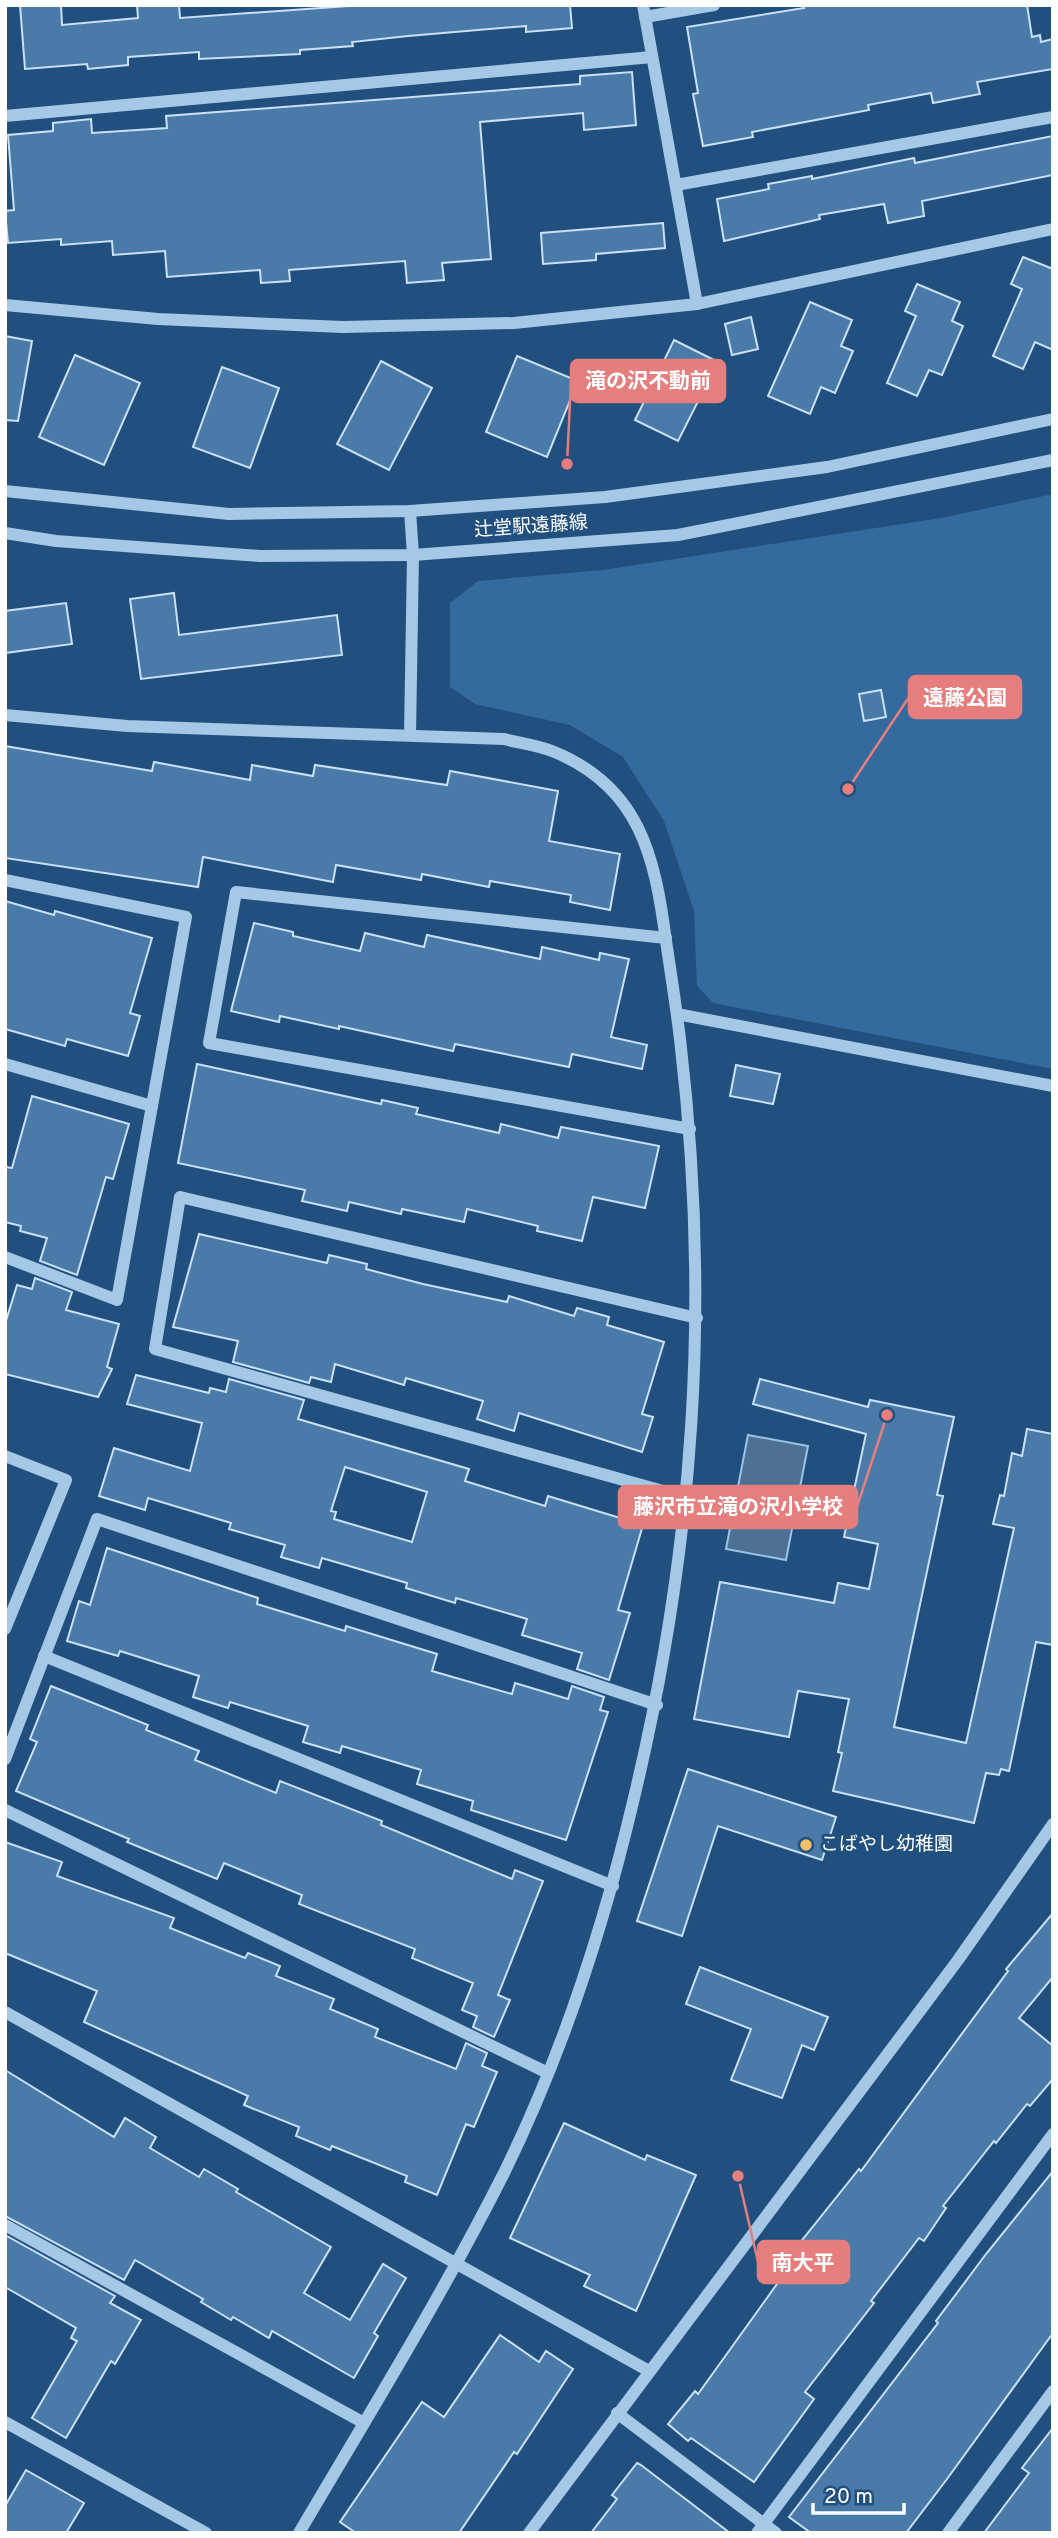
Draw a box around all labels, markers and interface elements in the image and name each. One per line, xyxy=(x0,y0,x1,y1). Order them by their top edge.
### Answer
callout: 滝の沢不動前 xyxy=(571,360,725,402)
text: 滝の沢不動前 xyxy=(585,369,711,396)
street label: 辻堂駅遠藤線 xyxy=(473,511,589,543)
callout: 遠藤公園 xyxy=(909,676,1021,718)
text: 遠藤公園 xyxy=(923,686,1007,713)
callout: 藤沢市立滝の沢小学校 xyxy=(619,1486,857,1528)
text: 藤沢市立滝の沢小学校 xyxy=(633,1495,843,1522)
place label: こばやし幼稚園 xyxy=(820,1833,953,1857)
marker: こばやし幼稚園 xyxy=(798,1837,814,1853)
callout: 南大平 xyxy=(758,2241,849,2283)
text: 南大平 xyxy=(772,2251,835,2278)
scale bar xyxy=(813,2472,904,2516)
text: 20 m xyxy=(824,2484,873,2511)

